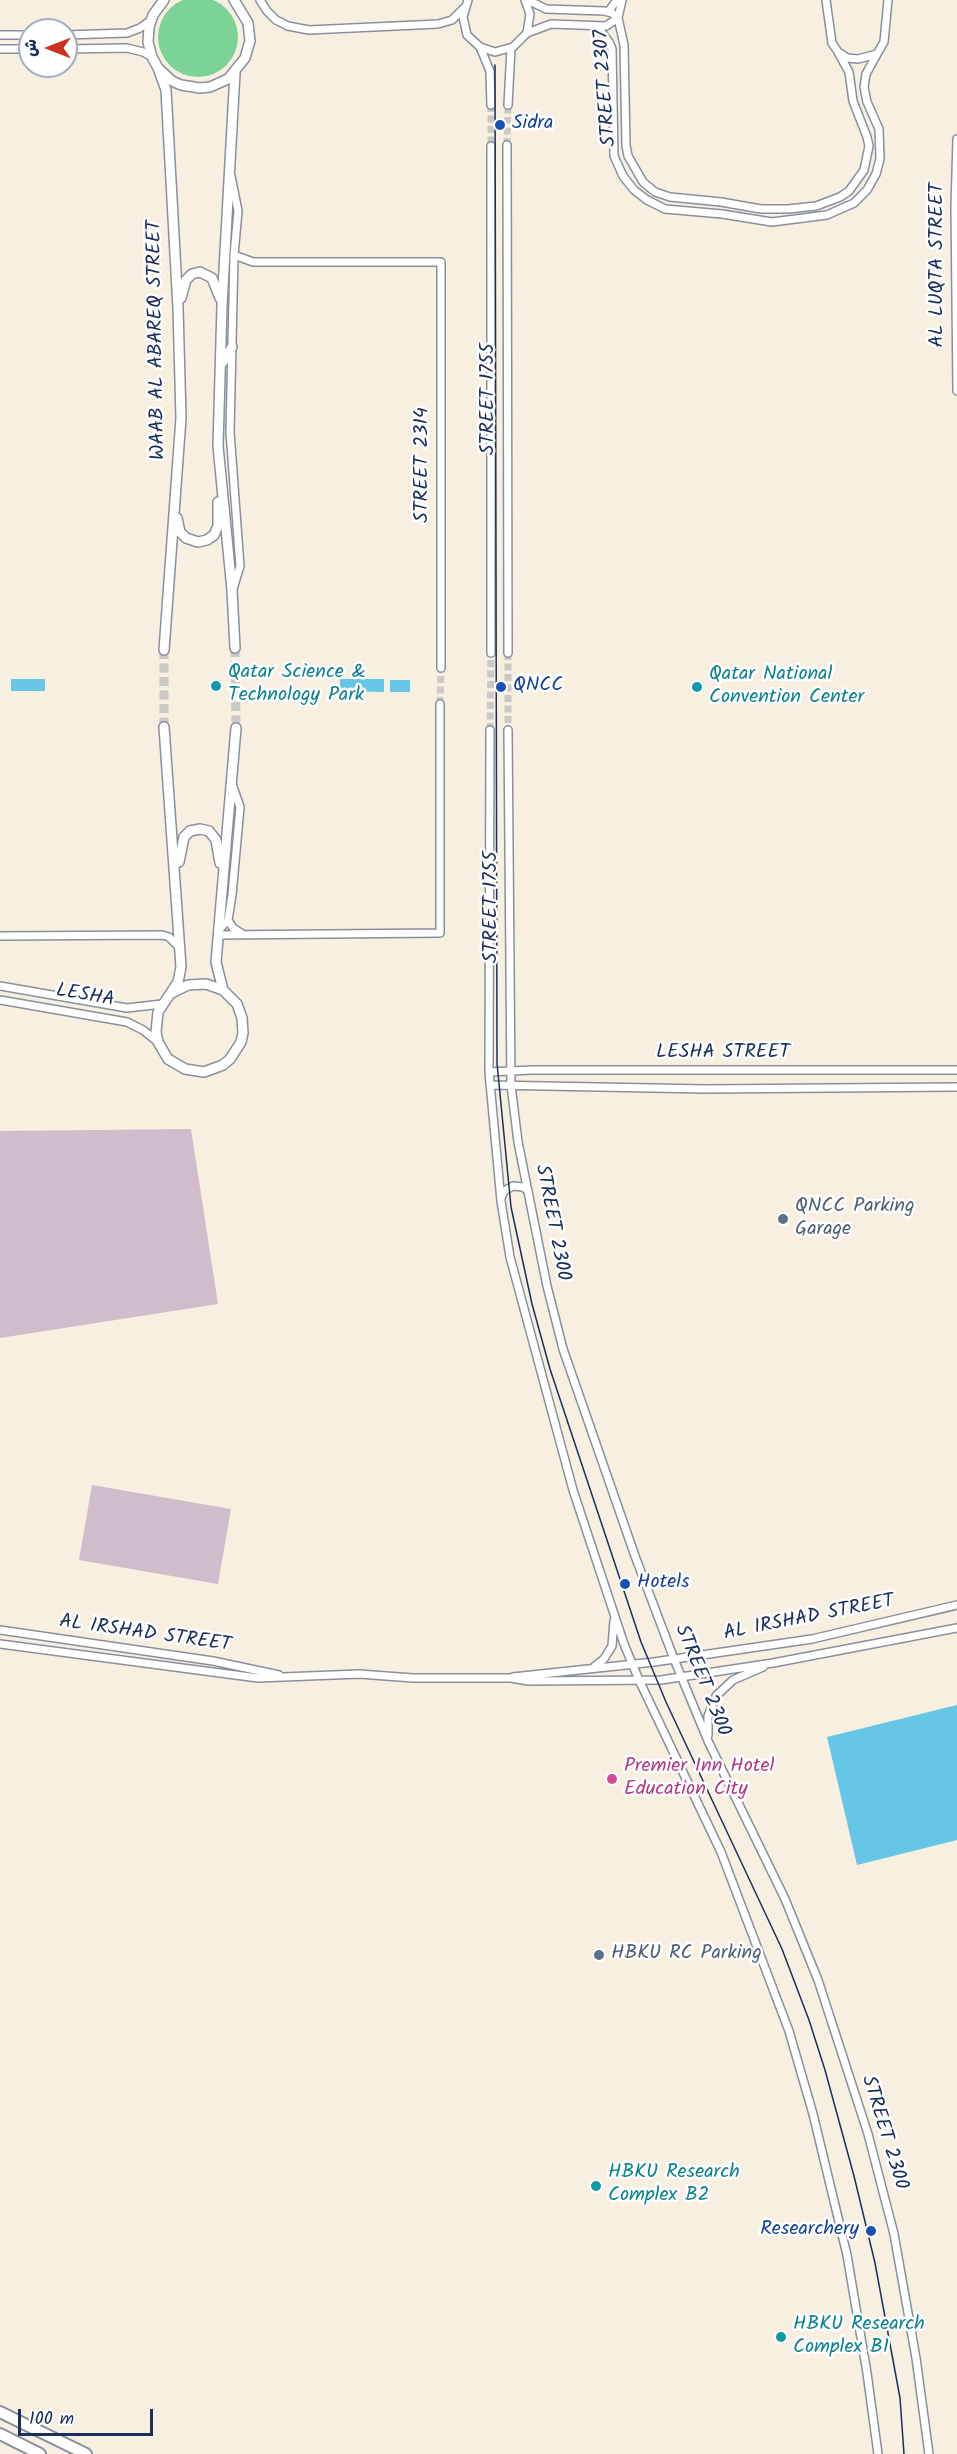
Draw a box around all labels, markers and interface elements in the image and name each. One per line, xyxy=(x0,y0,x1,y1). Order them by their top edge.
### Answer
north arrow xyxy=(18,18,78,78)
street label: STREET 2307 xyxy=(591,29,623,147)
text: ش xyxy=(19,39,44,57)
place label: Sidra xyxy=(512,113,553,137)
marker: Sidra xyxy=(493,118,507,132)
street label: AL LUQTA STREET xyxy=(927,183,951,347)
street label: WAAB AL ABAREQ STREET xyxy=(144,220,172,460)
street label: STREET 1755 xyxy=(478,343,502,455)
street label: STREET 2314 xyxy=(412,407,436,523)
place label: Qatar Science & Technology Park xyxy=(228,662,366,709)
place label: Qatar National Convention Center xyxy=(709,664,864,711)
place label: QNCC xyxy=(513,675,563,699)
marker: Qatar Science & Technology Park xyxy=(209,679,223,693)
marker: QNCC xyxy=(494,680,508,694)
marker: Qatar National Convention Center xyxy=(690,680,704,694)
street label: STREET 1755 xyxy=(481,851,505,963)
street label: LESHA xyxy=(54,980,116,1014)
street label: LESHA STREET xyxy=(656,1042,790,1066)
street label: STREET 2300 xyxy=(528,1163,574,1283)
place label: QNCC Parking Garage xyxy=(795,1196,914,1243)
marker: QNCC Parking Garage xyxy=(776,1212,790,1226)
place label: Hotels xyxy=(637,1572,690,1596)
marker: Hotels xyxy=(618,1577,632,1591)
street label: AL IRSHAD STREET xyxy=(722,1591,896,1647)
street label: AL IRSHAD STREET xyxy=(58,1611,232,1659)
street label: STREET 2300 xyxy=(668,1622,734,1740)
place label: Premier Inn Hotel Education City xyxy=(624,1756,774,1803)
marker: Premier Inn Hotel Education City xyxy=(605,1772,619,1786)
place label: HBKU RC Parking xyxy=(611,1943,762,1967)
marker: HBKU RC Parking xyxy=(592,1948,606,1962)
street label: STREET 2300 xyxy=(854,2073,912,2193)
place label: HBKU Research Complex B2 xyxy=(608,2162,740,2209)
marker: HBKU Research Complex B2 xyxy=(589,2179,603,2193)
place label: Researchery xyxy=(760,2219,859,2243)
marker: Researchery xyxy=(864,2224,878,2238)
place label: HBKU Research Complex B1 xyxy=(793,2314,925,2361)
marker: HBKU Research Complex B1 xyxy=(774,2330,788,2344)
scale bar xyxy=(21,2397,156,2435)
text: 100 m xyxy=(29,2405,74,2434)

